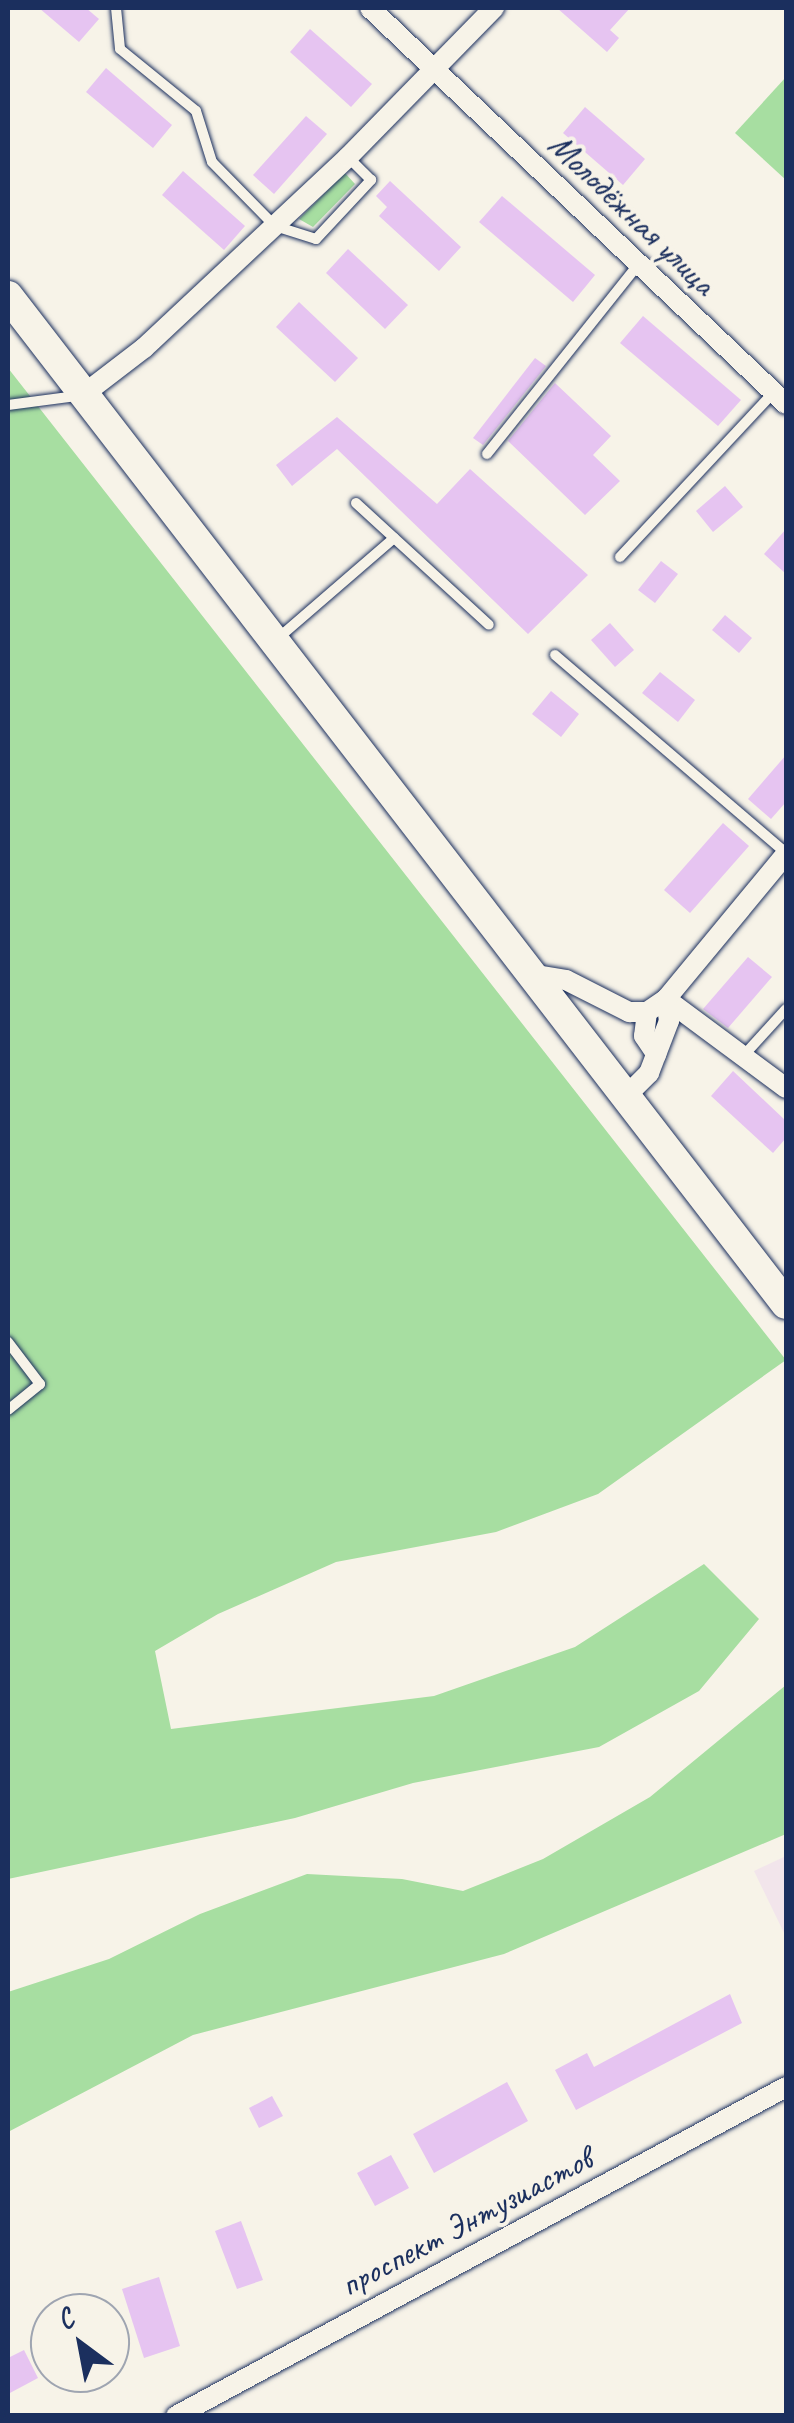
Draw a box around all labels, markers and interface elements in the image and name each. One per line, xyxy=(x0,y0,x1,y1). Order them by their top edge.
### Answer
street label: Молодёжная улица xyxy=(539,123,725,305)
street label: проспект Энтузиастов xyxy=(333,2138,599,2306)
north arrow xyxy=(30,2293,130,2393)
text: С xyxy=(50,2300,80,2337)

